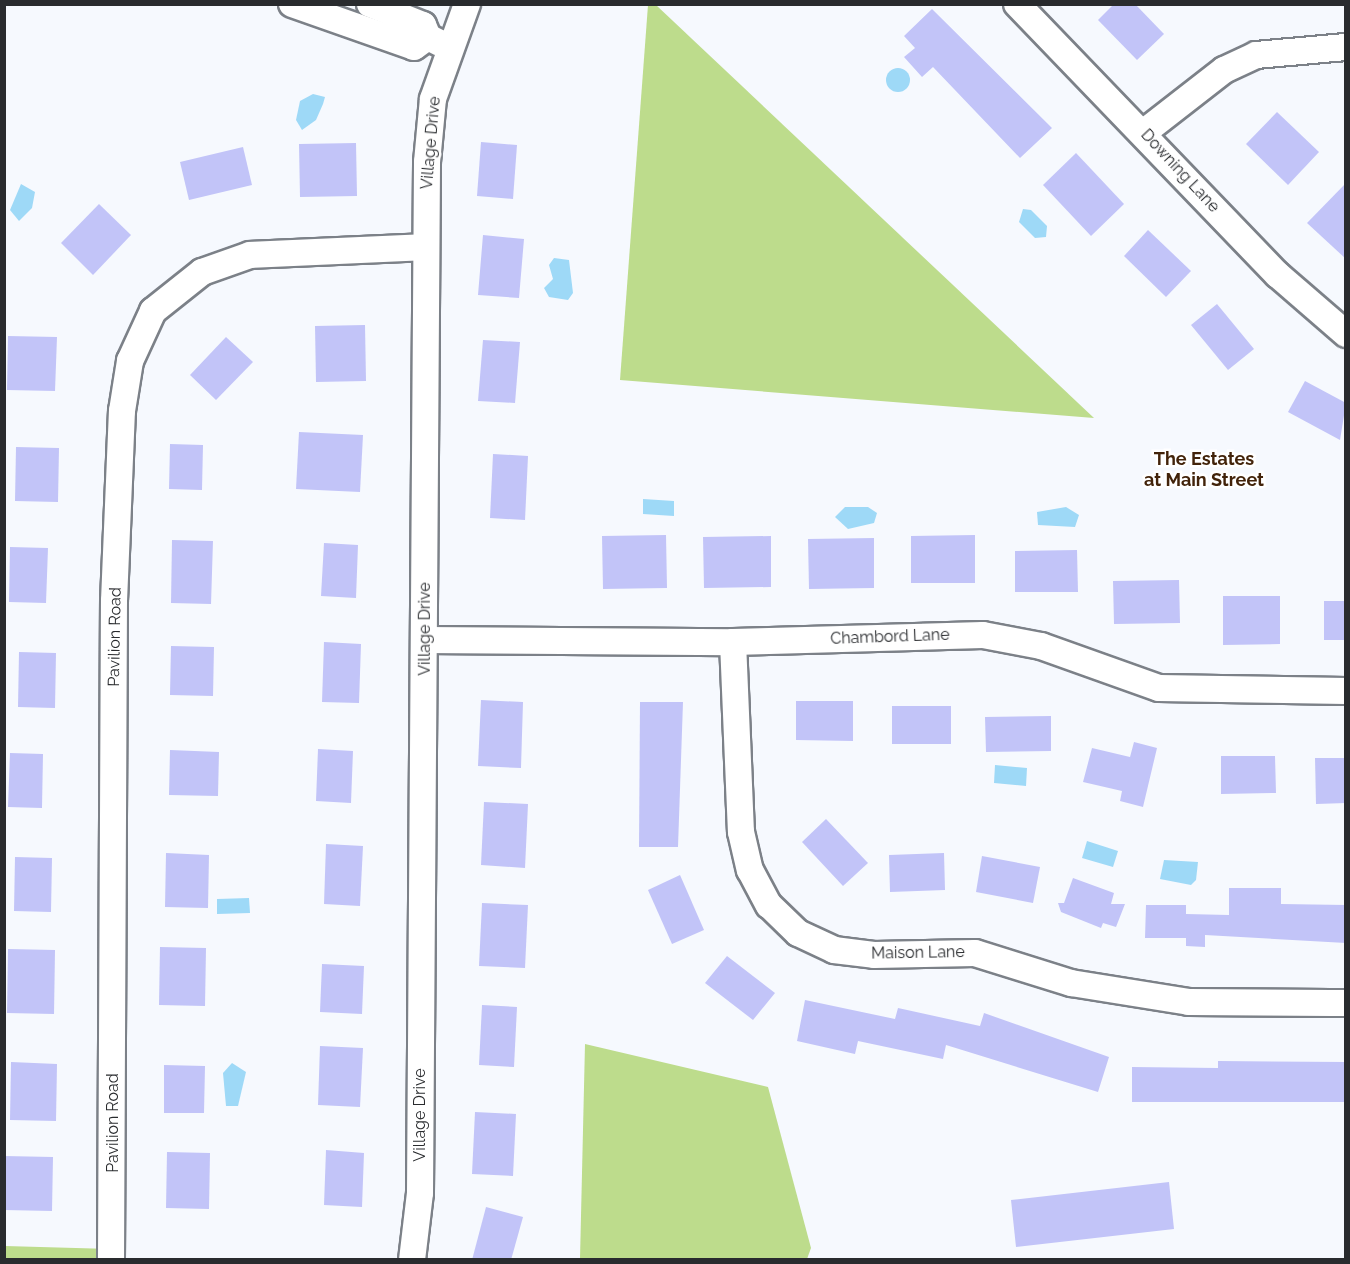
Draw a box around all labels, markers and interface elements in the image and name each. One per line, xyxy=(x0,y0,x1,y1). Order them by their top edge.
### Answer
street label: Village Drive xyxy=(417,96,445,190)
street label: Downing Lane xyxy=(1137,125,1223,217)
district label: The Estates at Main Street xyxy=(1144,449,1264,492)
street label: Village Drive xyxy=(415,582,435,676)
street label: Pavilion Road xyxy=(105,587,125,687)
street label: Chambord Lane xyxy=(830,625,950,649)
street label: Maison Lane xyxy=(871,943,965,963)
street label: Village Drive xyxy=(410,1068,430,1162)
street label: Pavilion Road xyxy=(103,1073,123,1173)

